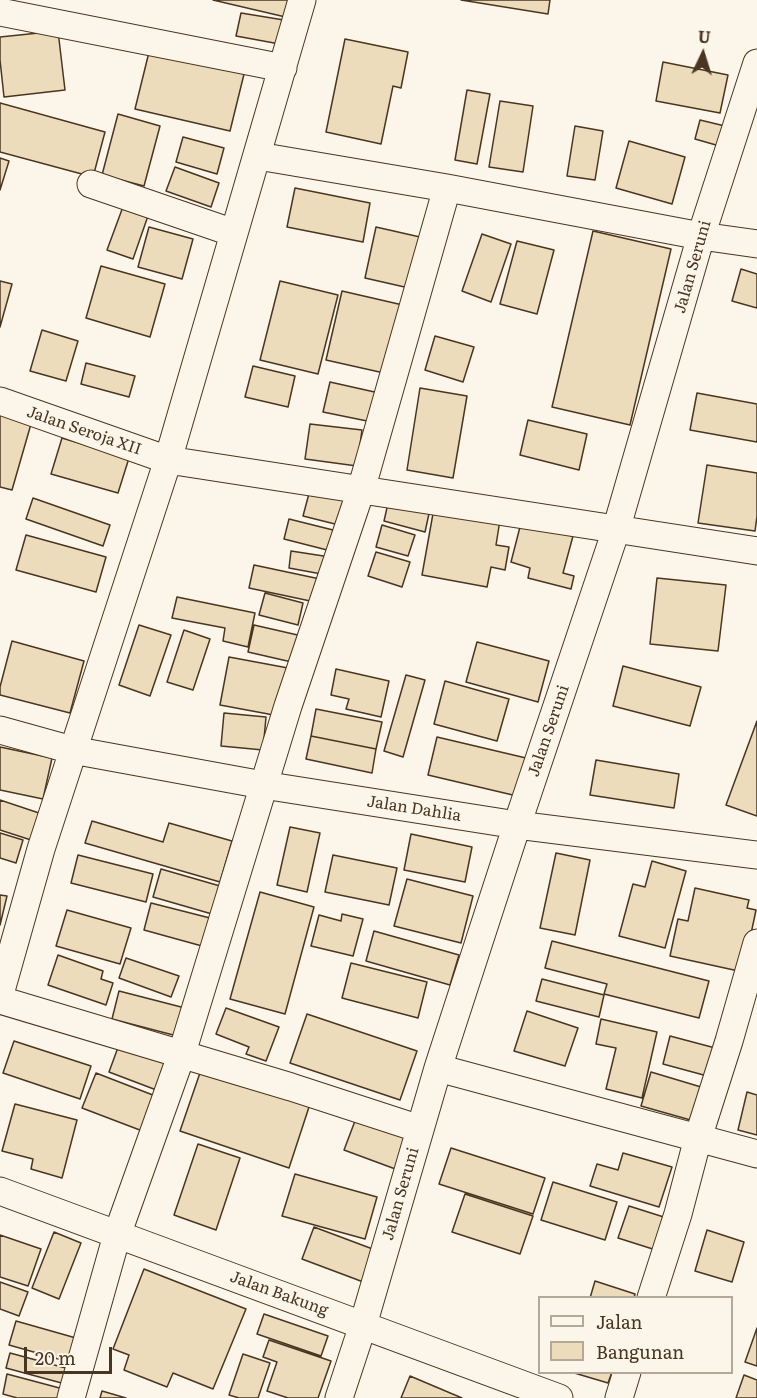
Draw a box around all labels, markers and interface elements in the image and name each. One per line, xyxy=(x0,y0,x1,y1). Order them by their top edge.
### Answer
north arrow xyxy=(673,24,733,84)
text: U xyxy=(697,24,711,48)
street label: Jalan Seruni xyxy=(671,218,715,316)
street label: Jalan Seroja XII xyxy=(24,402,144,460)
street label: Jalan Seruni xyxy=(524,683,574,779)
street label: Jalan Dahlia xyxy=(365,792,463,826)
street label: Jalan Seruni xyxy=(379,1145,423,1243)
street label: Jalan Bakung xyxy=(227,1267,331,1321)
legend xyxy=(538,1296,733,1374)
text: Jalan xyxy=(596,1308,642,1335)
scale bar xyxy=(27,1335,116,1373)
text: Bangunan xyxy=(596,1338,684,1365)
text: 20 m xyxy=(35,1344,76,1371)

